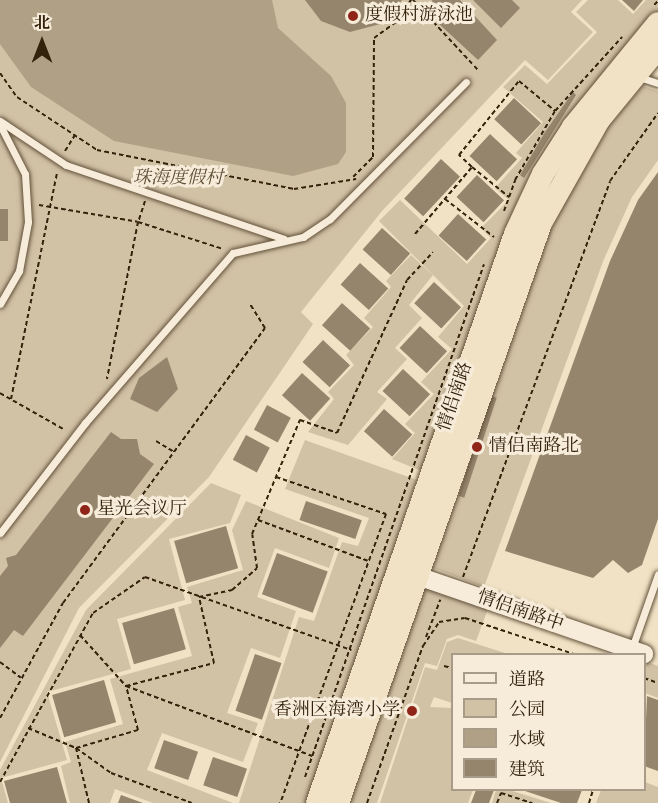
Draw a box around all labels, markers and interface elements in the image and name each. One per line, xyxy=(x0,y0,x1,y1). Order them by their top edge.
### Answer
place label: 度假村游泳池 xyxy=(365,5,473,27)
marker: 度假村游泳池 xyxy=(346,9,360,23)
north arrow xyxy=(12,12,72,72)
text: 北 xyxy=(34,13,50,35)
park label: 珠海度假村 xyxy=(133,168,223,190)
street label: 情侣南路 xyxy=(434,359,478,435)
place label: 情侣南路北 xyxy=(489,436,579,458)
marker: 情侣南路北 xyxy=(470,440,484,454)
place label: 星光会议厅 xyxy=(97,499,187,521)
marker: 星光会议厅 xyxy=(78,503,92,517)
street label: 情侣南路中 xyxy=(474,587,566,637)
legend xyxy=(451,653,646,791)
text: 道路 xyxy=(509,668,545,693)
text: 公园 xyxy=(509,698,545,723)
place label: 香洲区海湾小学 xyxy=(274,700,400,722)
marker: 香洲区海湾小学 xyxy=(405,704,419,718)
text: 水域 xyxy=(509,728,545,753)
text: 建筑 xyxy=(509,758,545,783)

